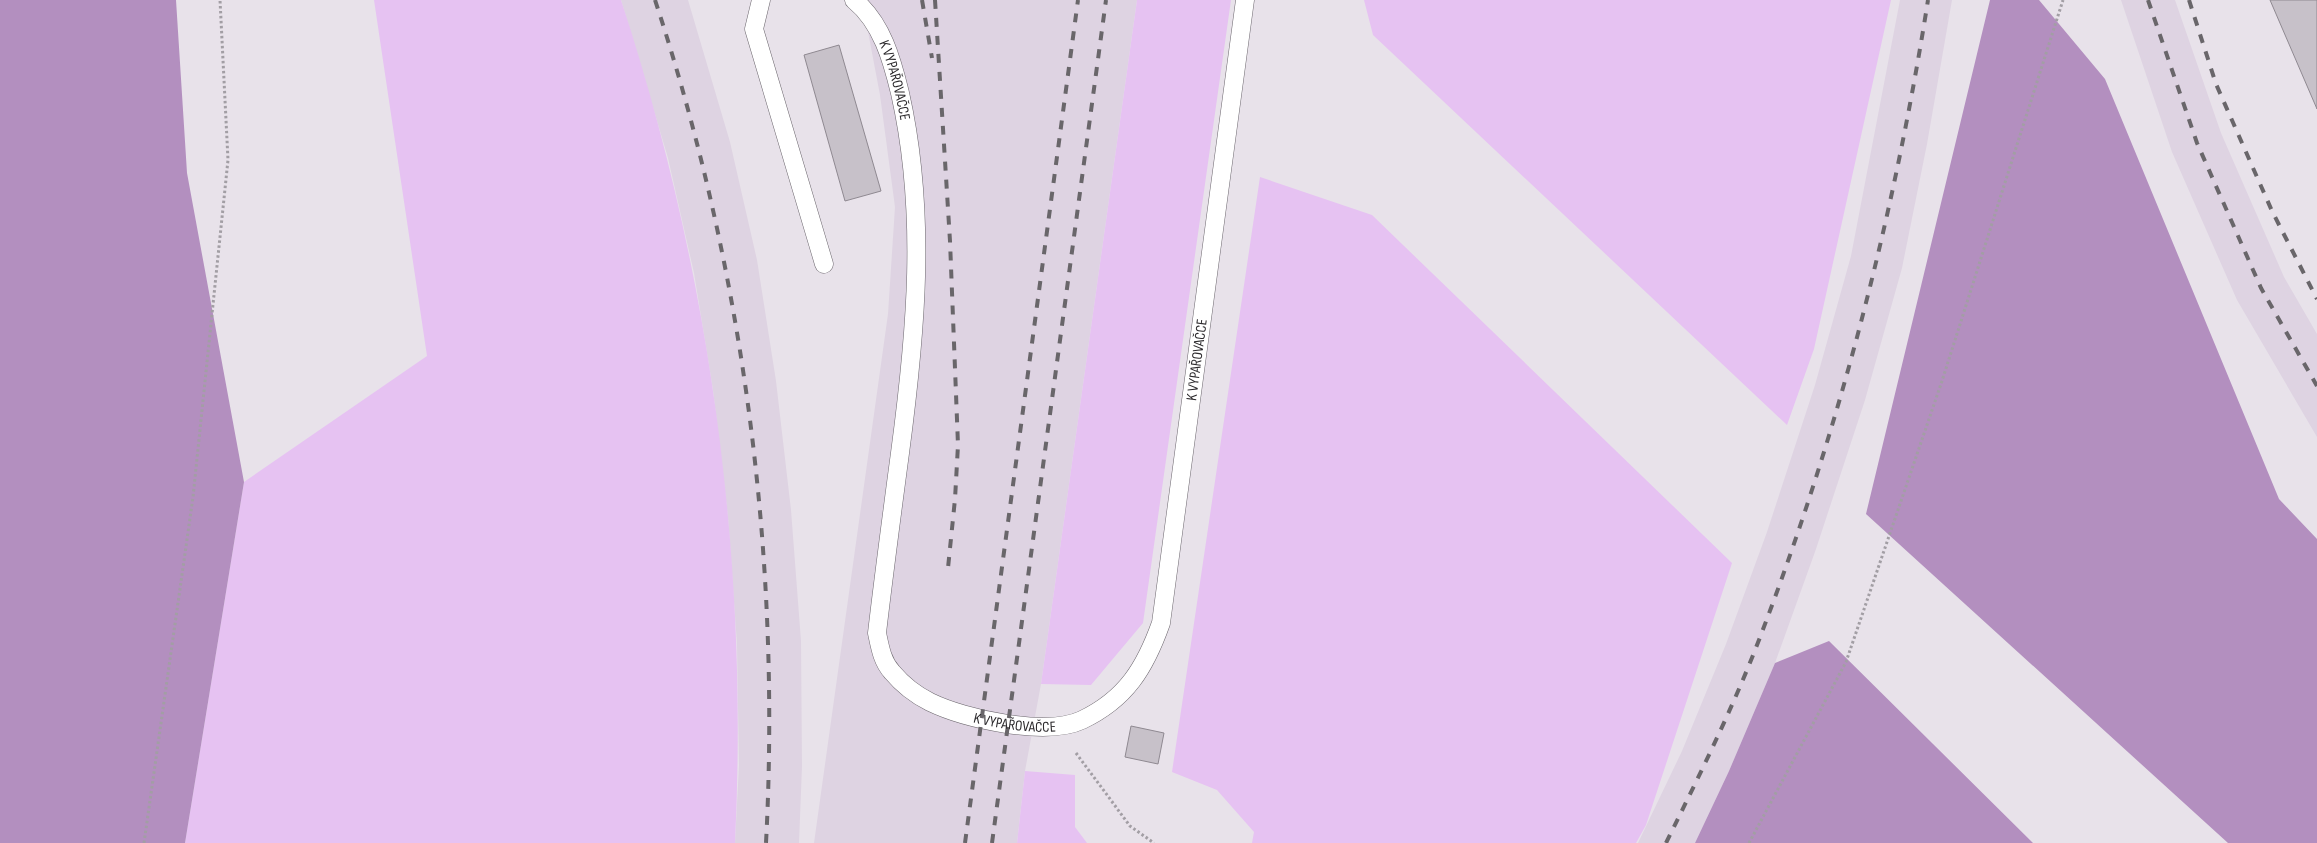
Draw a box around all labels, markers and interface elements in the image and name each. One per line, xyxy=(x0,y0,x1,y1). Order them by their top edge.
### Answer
street label: K VYPAŘOVAČCE xyxy=(875,37,915,122)
street label: K VYPAŘOVAČCE xyxy=(1182,318,1211,402)
street label: K VYPAŘOVAČCE xyxy=(972,708,1056,736)

